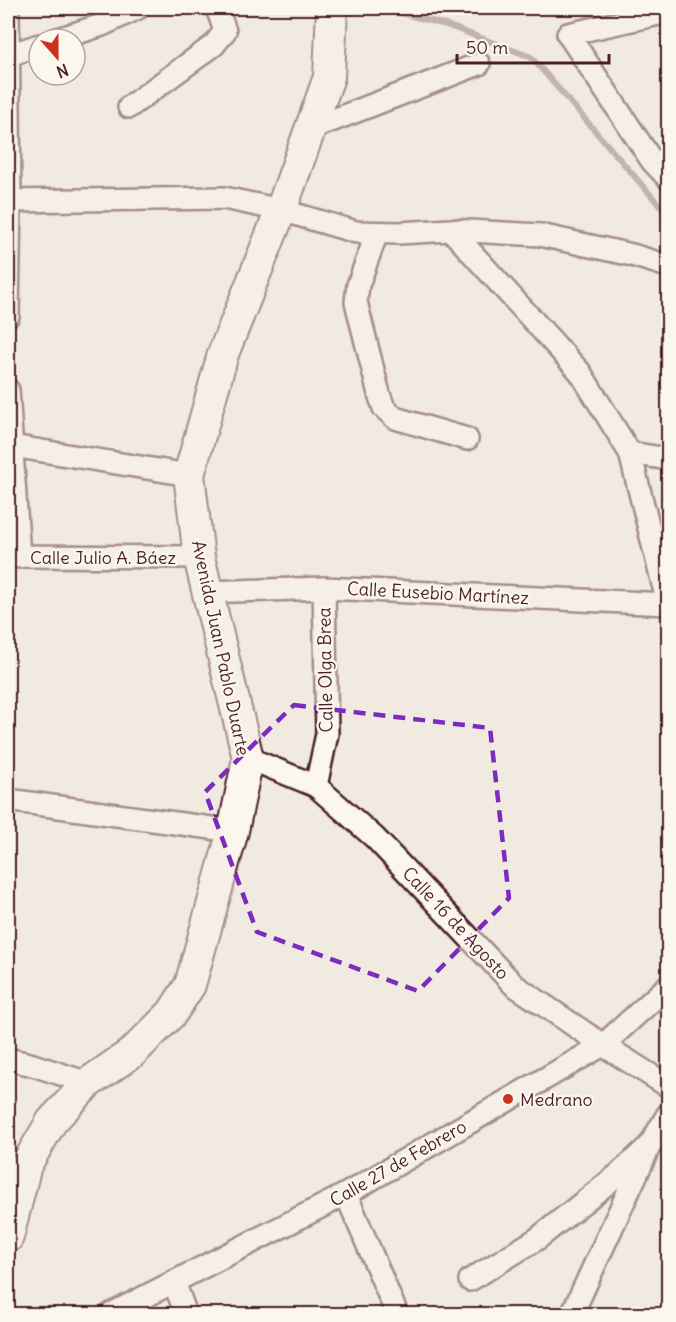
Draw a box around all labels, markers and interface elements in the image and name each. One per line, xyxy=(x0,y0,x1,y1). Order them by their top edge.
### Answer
north arrow xyxy=(27,27,87,87)
scale bar xyxy=(457,27,608,65)
text: 50 m xyxy=(466,36,508,59)
text: N xyxy=(54,60,71,82)
street label: Avenida Juan Pablo Duarte xyxy=(187,538,255,758)
street label: Calle Julio A. Báez xyxy=(30,546,176,569)
street label: Calle Eusebio Martínez xyxy=(347,577,530,609)
street label: Calle Olga Brea xyxy=(312,607,338,733)
street label: Calle 16 de Agosto xyxy=(398,862,514,984)
place label: Medrano xyxy=(520,1088,593,1111)
marker: Medrano xyxy=(501,1092,515,1106)
street label: Calle 27 de Febrero xyxy=(326,1115,470,1211)

